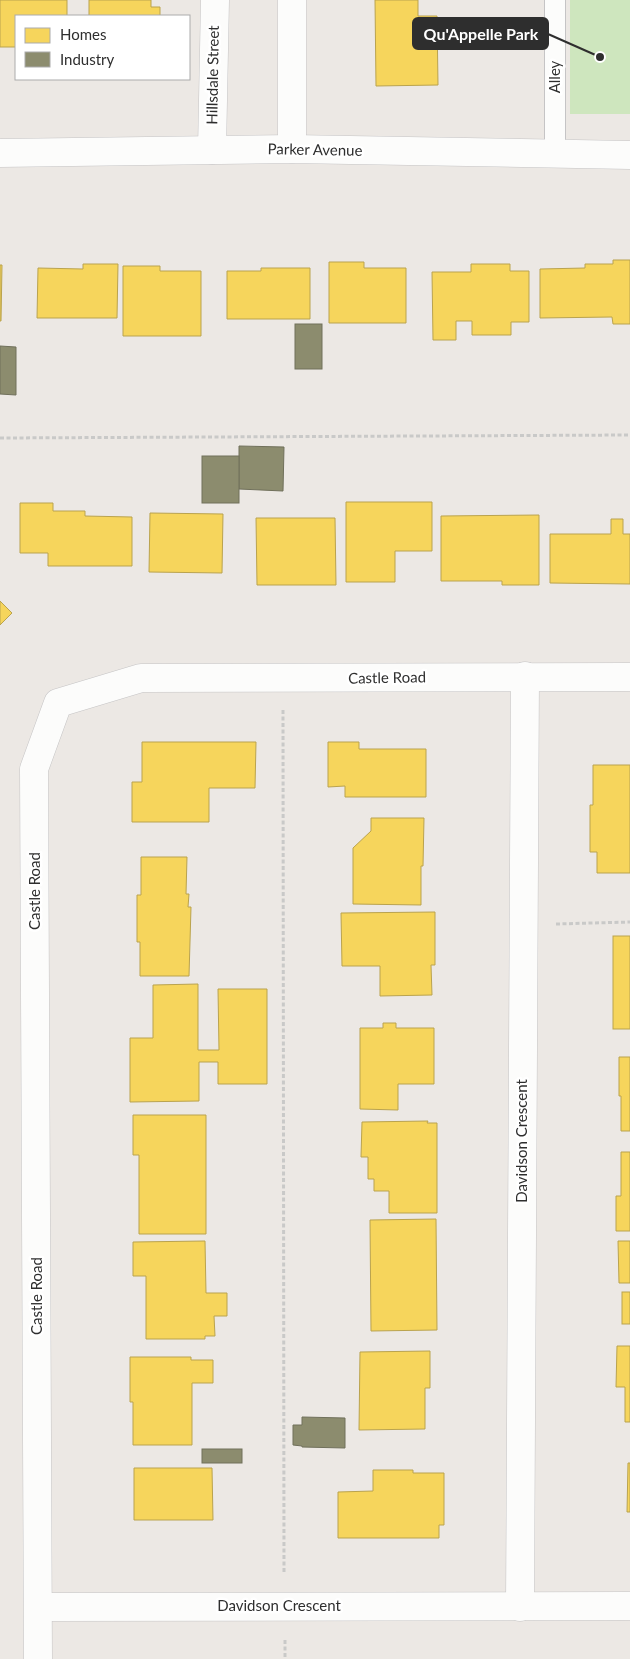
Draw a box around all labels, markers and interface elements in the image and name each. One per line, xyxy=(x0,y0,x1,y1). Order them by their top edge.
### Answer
legend xyxy=(15,15,190,80)
callout: Qu'Appelle Park xyxy=(413,18,548,49)
text: Qu'Appelle Park xyxy=(424,24,539,43)
text: Homes xyxy=(60,25,106,43)
street label: Hillsdale Street xyxy=(202,25,222,125)
text: Industry xyxy=(60,50,115,68)
street label: Alley xyxy=(545,60,563,93)
street label: Parker Avenue xyxy=(267,139,363,159)
street label: Castle Road xyxy=(348,667,426,687)
street label: Castle Road xyxy=(25,852,43,930)
street label: Davidson Crescent xyxy=(512,1079,530,1203)
street label: Castle Road xyxy=(27,1257,45,1335)
street label: Davidson Crescent xyxy=(217,1596,341,1614)

